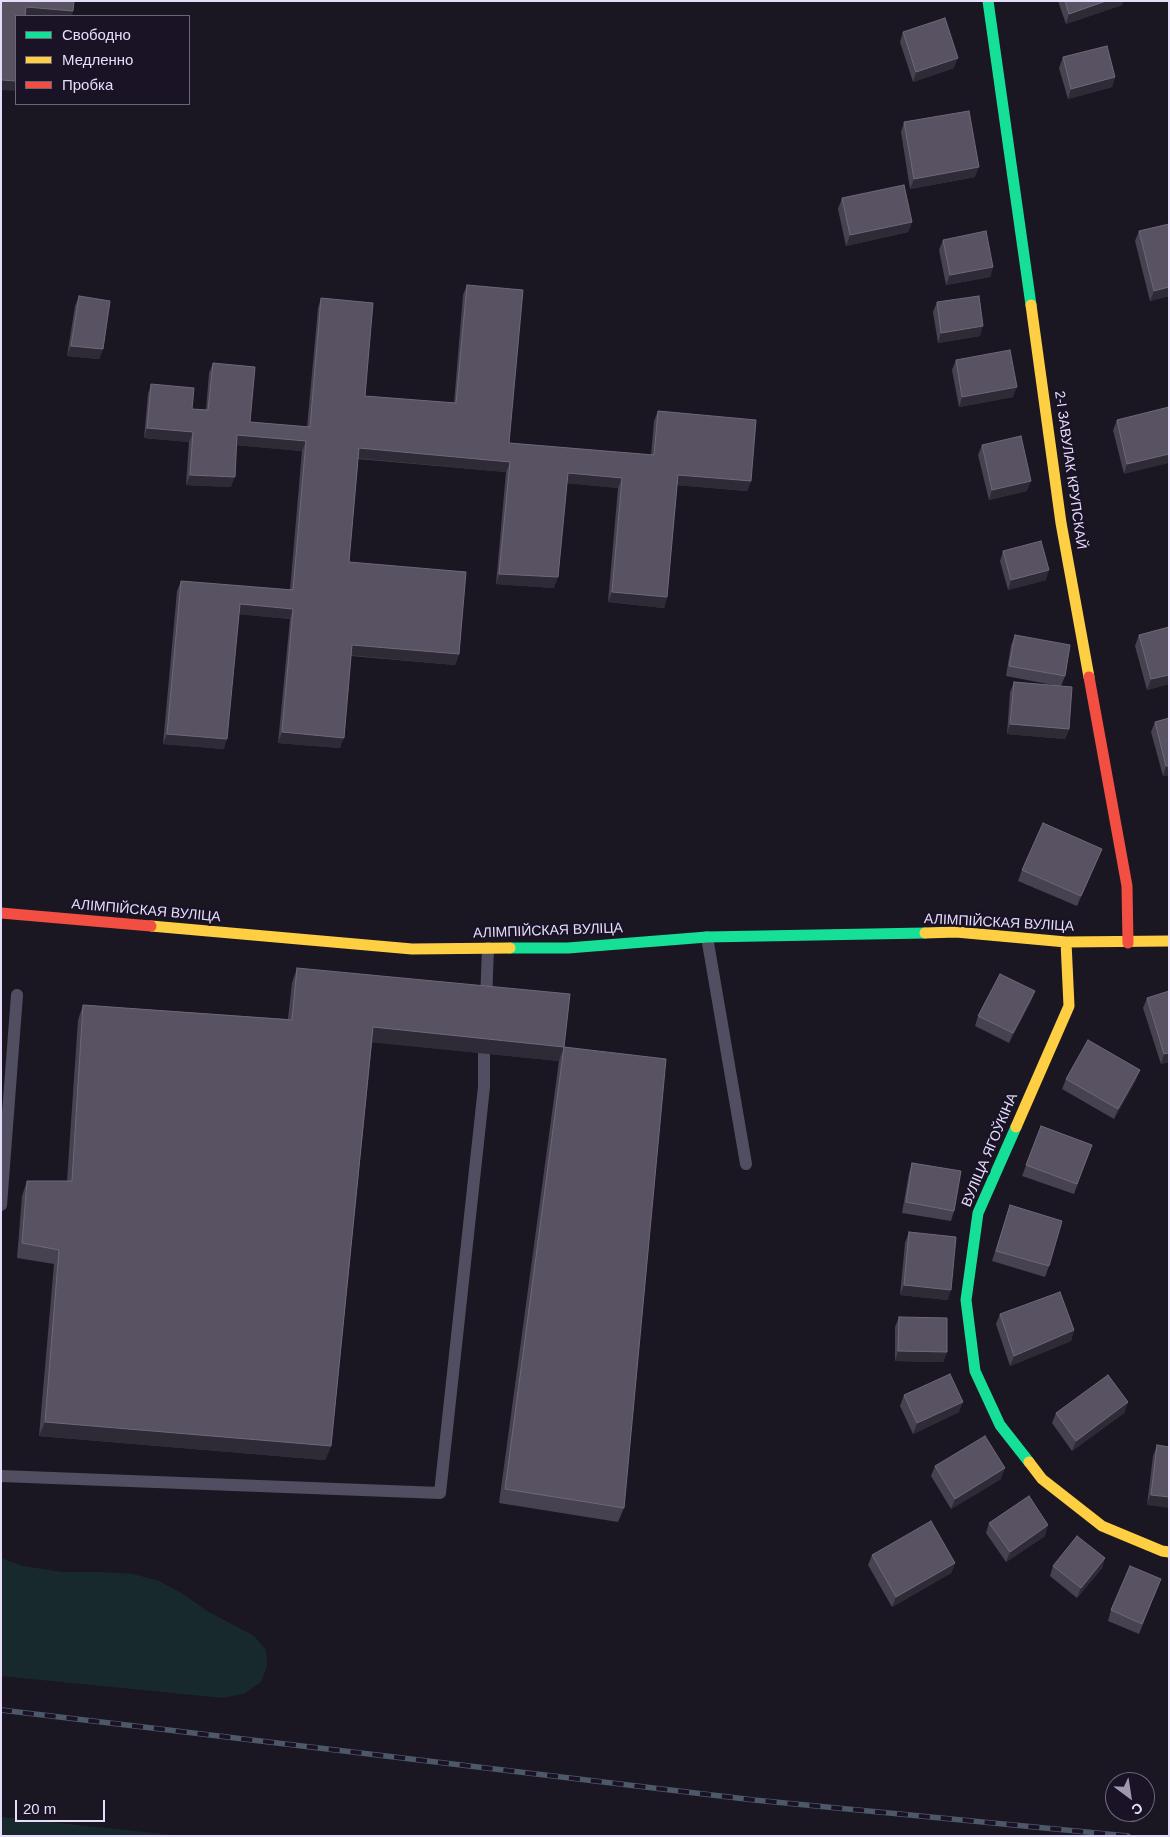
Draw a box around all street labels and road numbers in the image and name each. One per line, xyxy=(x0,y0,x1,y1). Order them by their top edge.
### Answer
street label: 2-І ЗАВУЛАК КРУПСКАЙ xyxy=(1051,390,1089,550)
street label: АЛІМПІЙСКАЯ ВУЛІЦА xyxy=(71,896,221,926)
street label: АЛІМПІЙСКАЯ ВУЛІЦА xyxy=(924,911,1074,935)
street label: АЛІМПІЙСКАЯ ВУЛІЦА xyxy=(473,920,623,942)
street label: ВУЛІЦА ЯГОЎКІНА xyxy=(958,1091,1022,1209)

